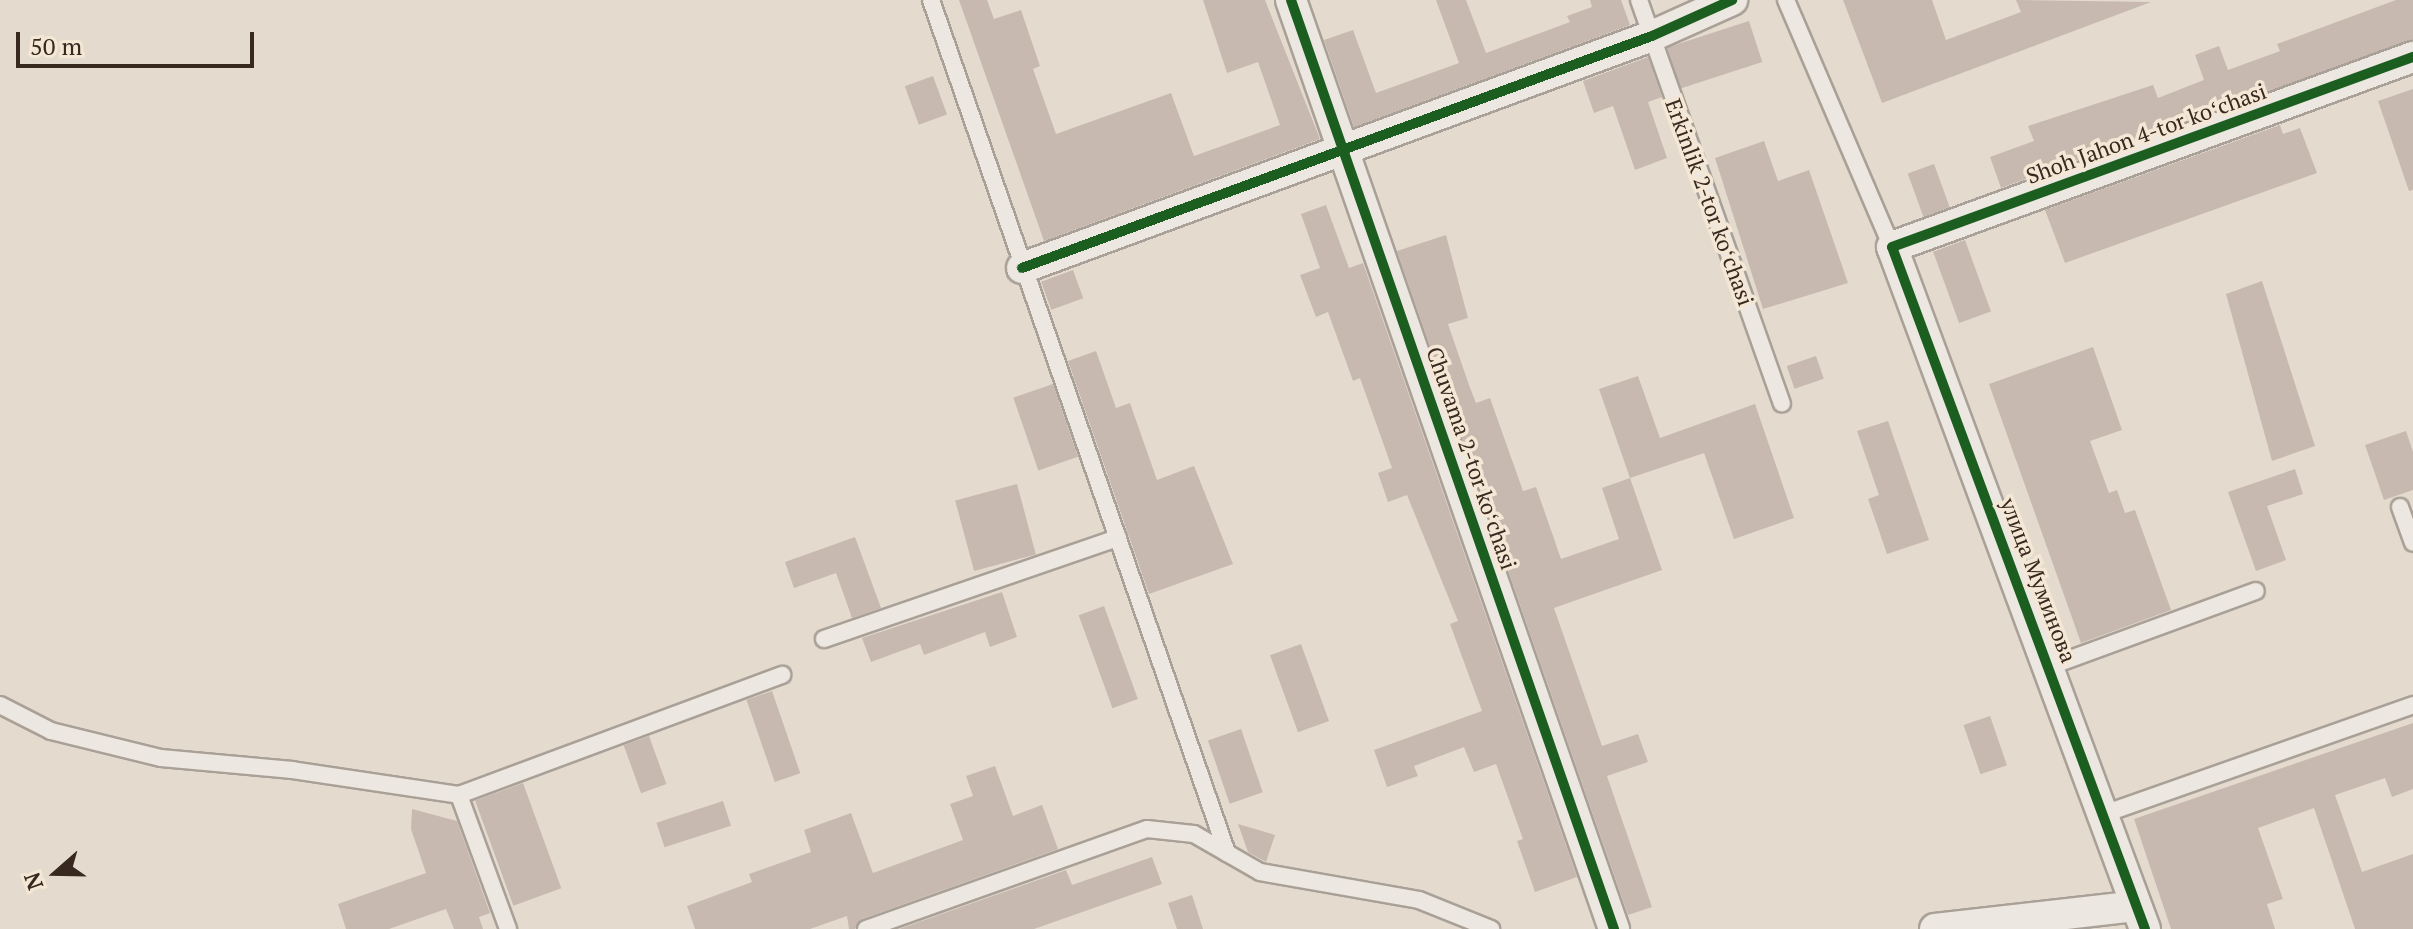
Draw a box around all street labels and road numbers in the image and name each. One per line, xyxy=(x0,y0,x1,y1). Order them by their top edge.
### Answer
street label: Shoh Jahon 4-tor koʻchasi xyxy=(2022,77,2270,189)
street label: Erkinlik 2-tor koʻchasi xyxy=(1660,95,1760,309)
street label: Chuvama 2-tor koʻchasi xyxy=(1421,343,1523,573)
street label: улица Муминова xyxy=(1995,494,2083,666)

